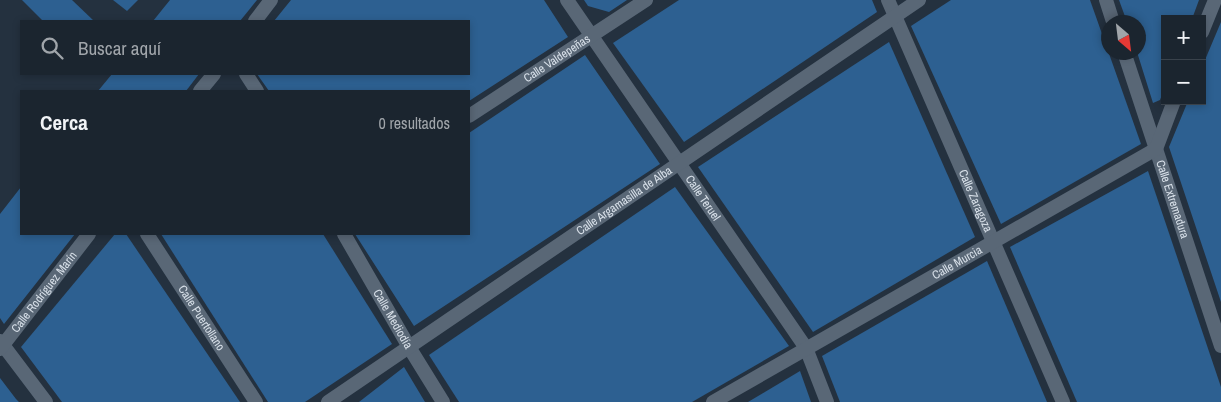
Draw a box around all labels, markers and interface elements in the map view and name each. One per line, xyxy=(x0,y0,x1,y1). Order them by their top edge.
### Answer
north arrow xyxy=(1101,15,1146,60)
map controls xyxy=(1161,15,1206,105)
button: + xyxy=(1161,15,1206,60)
search box xyxy=(20,20,470,75)
street label: Calle Valdepeñas xyxy=(520,31,593,86)
icon: search xyxy=(38,34,66,62)
text: Buscar aquí xyxy=(78,35,161,61)
button: − xyxy=(1161,60,1206,105)
text: Cerca xyxy=(40,108,88,137)
text: 0 resultados xyxy=(379,112,450,134)
street label: Calle Extremadura xyxy=(1152,158,1193,241)
street label: Calle Argamasilla de Alba xyxy=(573,162,675,239)
street label: Calle Zaragoza xyxy=(955,167,996,235)
street label: Calle Teruel xyxy=(682,172,724,224)
street label: Calle Murcia xyxy=(929,242,985,283)
street label: Calle Rodríguez Marín xyxy=(8,248,81,336)
street label: Calle Puertollano xyxy=(174,282,229,354)
street label: Calle Mediodía xyxy=(369,286,417,352)

